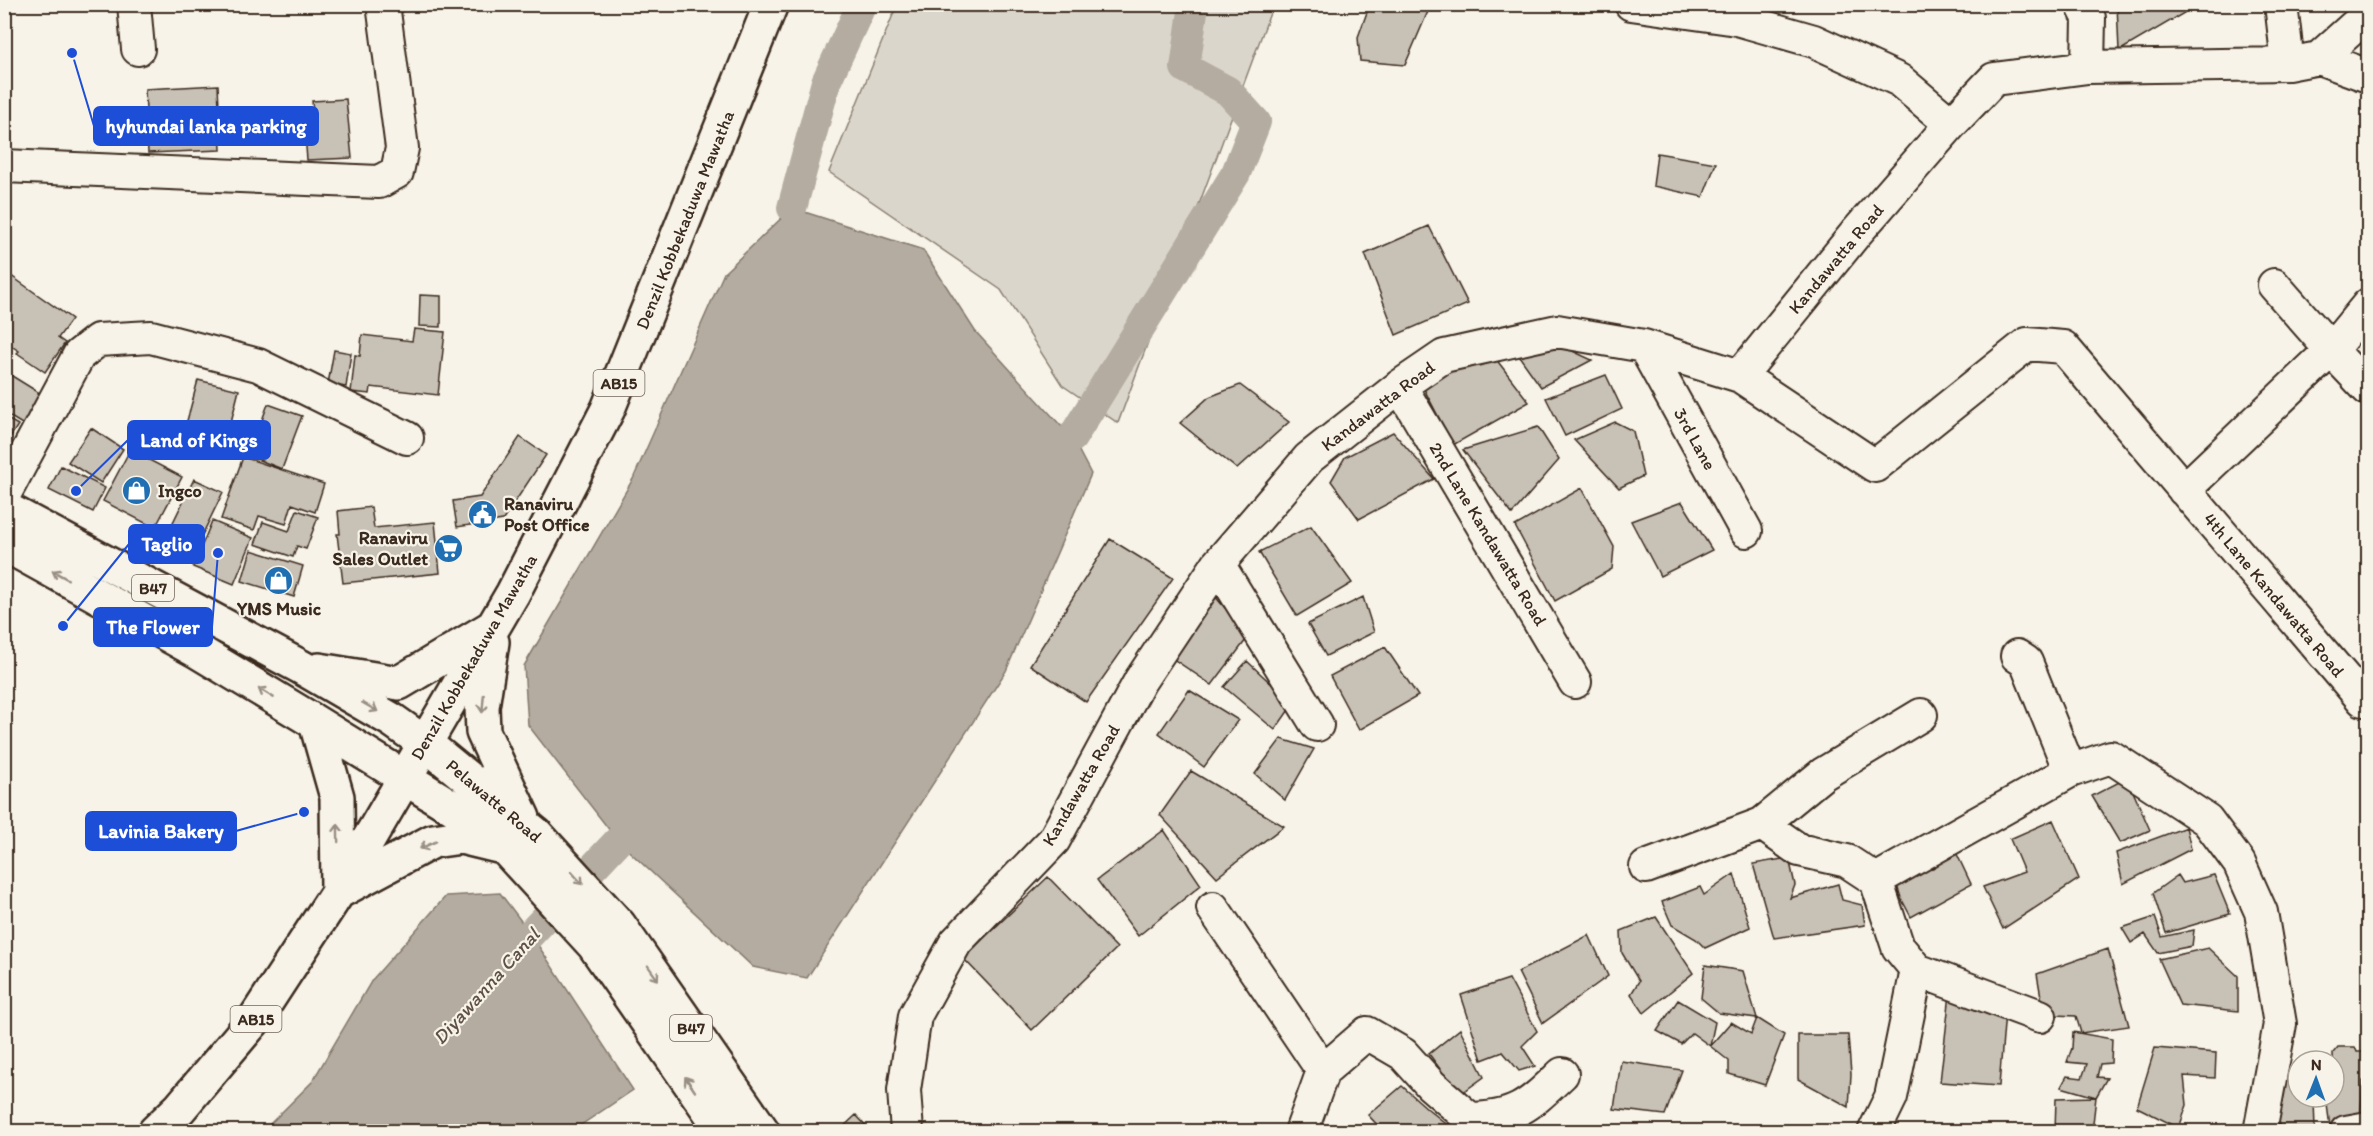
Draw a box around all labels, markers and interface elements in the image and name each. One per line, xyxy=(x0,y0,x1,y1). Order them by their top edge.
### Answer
callout: hyhundai lanka parking xyxy=(94,107,318,145)
street label: Denzil Kobbekaduwa Mawatha xyxy=(631,107,739,333)
text: hyhundai lanka parking xyxy=(106,114,307,139)
street label: Kandawatta Road xyxy=(1784,200,1888,318)
street label: Kandawatta Road xyxy=(1317,356,1439,456)
road number: AB15 xyxy=(594,370,644,396)
street label: 3rd Lane xyxy=(1669,404,1721,474)
callout: Land of Kings xyxy=(128,421,270,459)
text: Land of Kings xyxy=(140,428,258,453)
street label: 2nd Lane Kandawatta Road xyxy=(1424,438,1552,630)
shop icon: Ingco xyxy=(121,475,153,507)
place label: Ingco xyxy=(158,480,202,502)
place label: Ranaviru Post Office xyxy=(504,493,590,536)
public building icon: Ranaviru Post Office xyxy=(467,498,499,530)
street label: 4th Lane Kandawatta Road xyxy=(2199,508,2349,682)
callout: Taglio xyxy=(129,525,204,563)
place label: Ranaviru Sales Outlet xyxy=(333,527,428,570)
text: Taglio xyxy=(141,532,192,557)
supermarket icon: Ranaviru Sales Outlet xyxy=(433,532,465,564)
street label: Denzil Kobbekaduwa Mawatha xyxy=(406,550,542,764)
shop icon: YMS Music xyxy=(263,564,295,596)
one-way arrow xyxy=(52,569,69,581)
road number: B47 xyxy=(132,575,174,601)
place label: YMS Music xyxy=(236,598,322,620)
callout: The Flower xyxy=(94,608,212,646)
text: The Flower xyxy=(105,615,201,639)
one-way arrow xyxy=(258,686,275,698)
one-way arrow xyxy=(478,693,489,713)
one-way arrow xyxy=(361,702,378,714)
street label: Kandawatta Road xyxy=(1037,720,1125,850)
street label: Pelawatte Road xyxy=(441,754,547,848)
callout: Lavinia Bakery xyxy=(86,812,236,850)
text: Lavinia Bakery xyxy=(98,819,224,844)
one-way arrow xyxy=(332,824,343,844)
one-way arrow xyxy=(420,839,438,851)
one-way arrow xyxy=(569,870,583,885)
water label: Diyawanna Canal xyxy=(427,922,546,1049)
one-way arrow xyxy=(647,964,659,980)
road number: AB15 xyxy=(230,1006,282,1032)
road number: B47 xyxy=(670,1015,712,1041)
north arrow xyxy=(2286,1049,2346,1109)
text: N xyxy=(2311,1055,2322,1074)
one-way arrow xyxy=(683,1076,696,1093)

